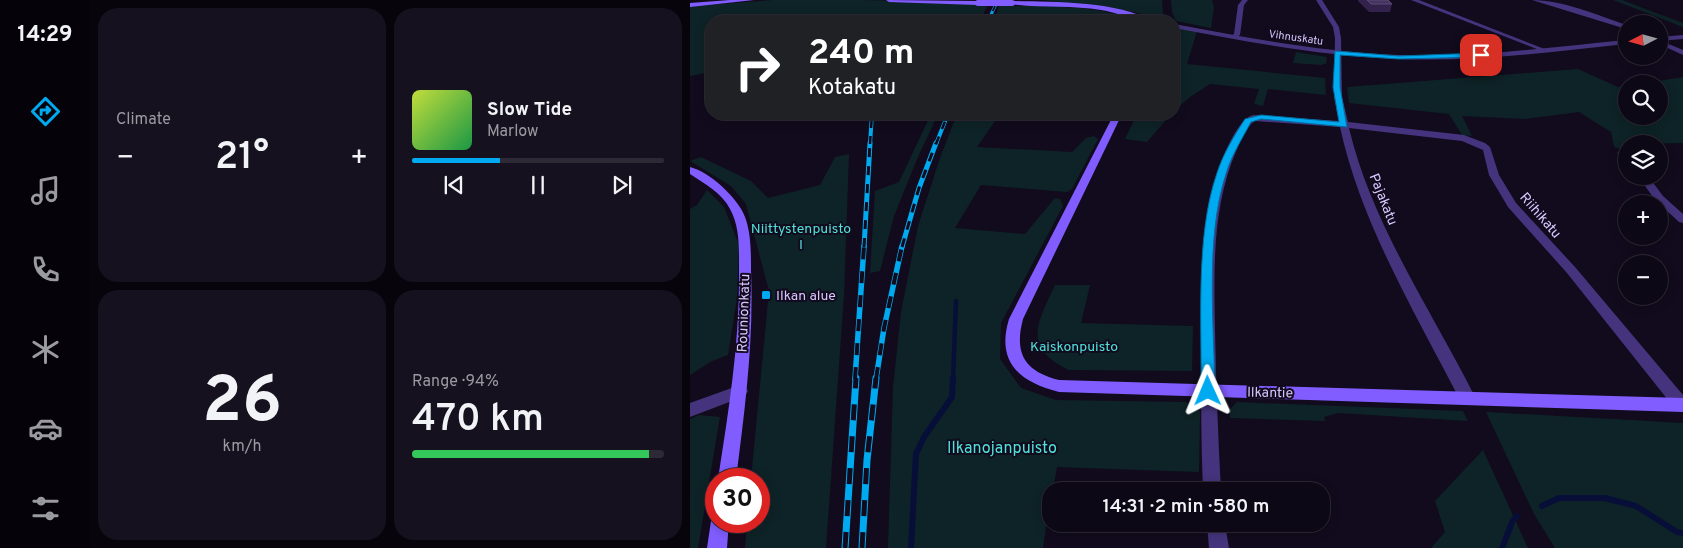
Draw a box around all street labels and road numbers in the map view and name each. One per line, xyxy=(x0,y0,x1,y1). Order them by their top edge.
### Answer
street label: Vihnuskatu xyxy=(1268,27,1324,49)
street label: Pajakatu xyxy=(1365,171,1401,228)
street label: Riihikatu xyxy=(1515,190,1564,242)
street label: Rounionkatu xyxy=(735,273,754,353)
street label: Ilkantie xyxy=(1247,385,1293,402)

